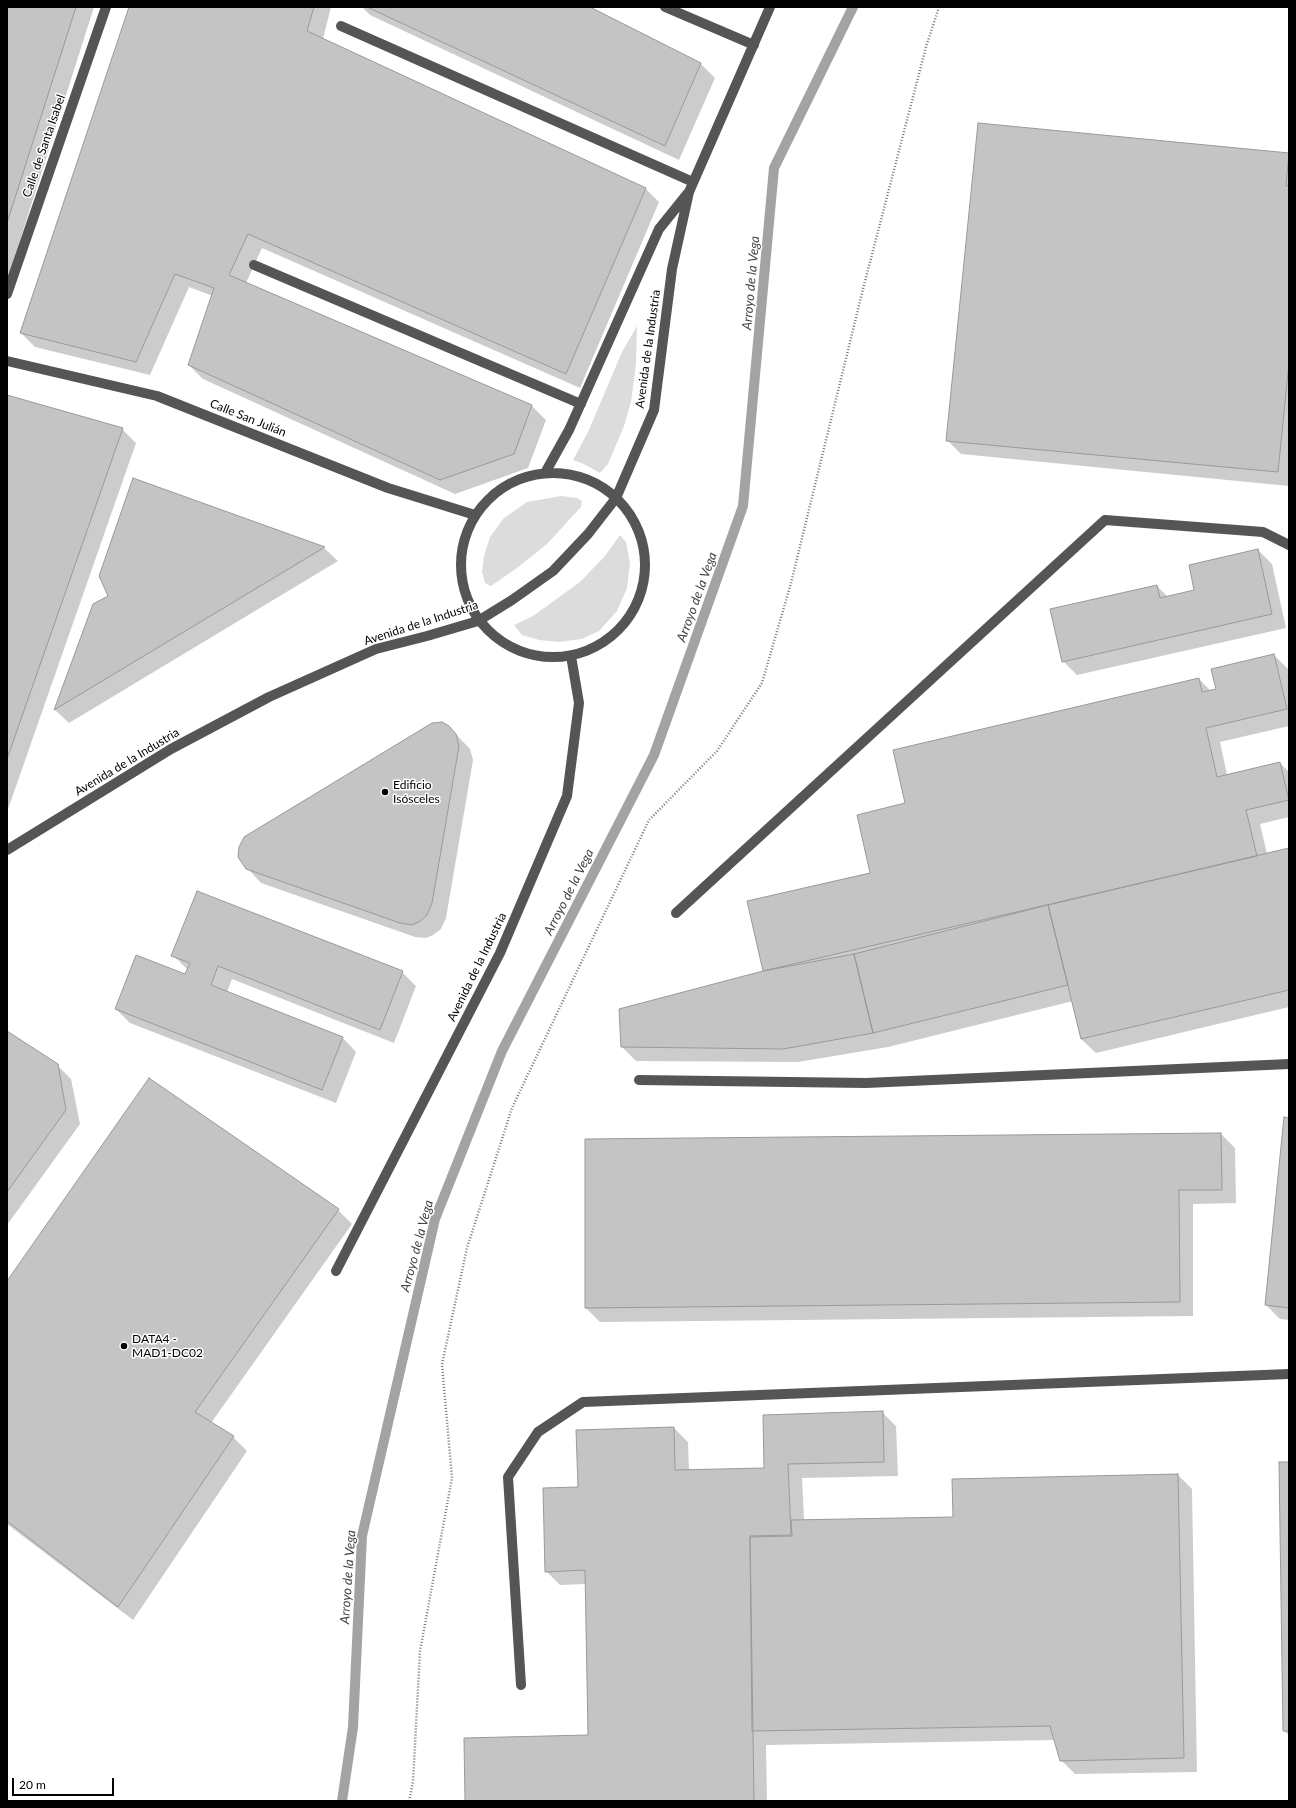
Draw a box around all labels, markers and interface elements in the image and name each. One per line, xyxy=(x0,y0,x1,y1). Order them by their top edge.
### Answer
street label: Calle de Santa Isabel xyxy=(20,93,68,199)
water label: Arroyo de la Vega xyxy=(739,235,763,331)
street label: Avenida de la Industria xyxy=(633,289,663,409)
street label: Calle San Julián xyxy=(208,396,288,440)
water label: Arroyo de la Vega xyxy=(674,550,720,644)
street label: Avenida de la Industria xyxy=(362,598,480,648)
street label: Avenida de la Industria xyxy=(72,725,182,799)
place label: Edificio Isósceles xyxy=(393,778,440,806)
marker: Edificio Isósceles xyxy=(380,787,390,797)
water label: Arroyo de la Vega xyxy=(541,846,597,938)
street label: Avenida de la Industria xyxy=(444,910,510,1024)
water label: Arroyo de la Vega xyxy=(397,1198,437,1294)
place label: DATA4 - MAD1-DC02 xyxy=(132,1332,203,1360)
marker: DATA4 - MAD1-DC02 xyxy=(119,1341,129,1351)
water label: Arroyo de la Vega xyxy=(337,1529,359,1625)
scale bar xyxy=(14,1770,116,1796)
text: 20 m xyxy=(19,1777,46,1792)

